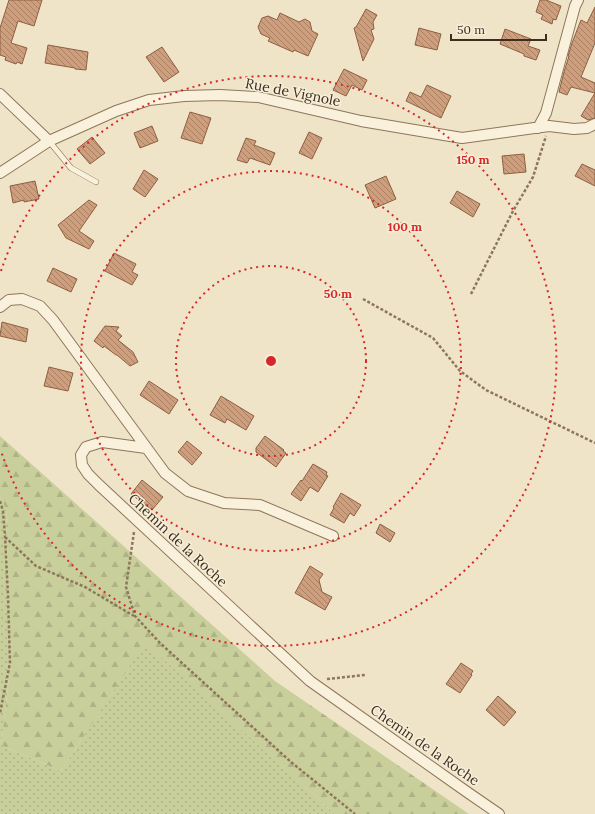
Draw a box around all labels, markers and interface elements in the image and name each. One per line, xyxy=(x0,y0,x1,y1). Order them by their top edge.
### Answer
scale bar xyxy=(451,16,546,42)
text: 50 m xyxy=(457,22,485,37)
street label: Rue de Vignole xyxy=(244,74,343,110)
text: 150 m xyxy=(456,152,490,167)
text: 100 m xyxy=(388,219,422,234)
text: 50 m xyxy=(324,286,352,301)
centre of rings xyxy=(264,354,278,368)
street label: Chemin de la Roche xyxy=(125,489,232,591)
street label: Chemin de la Roche xyxy=(367,701,483,790)

